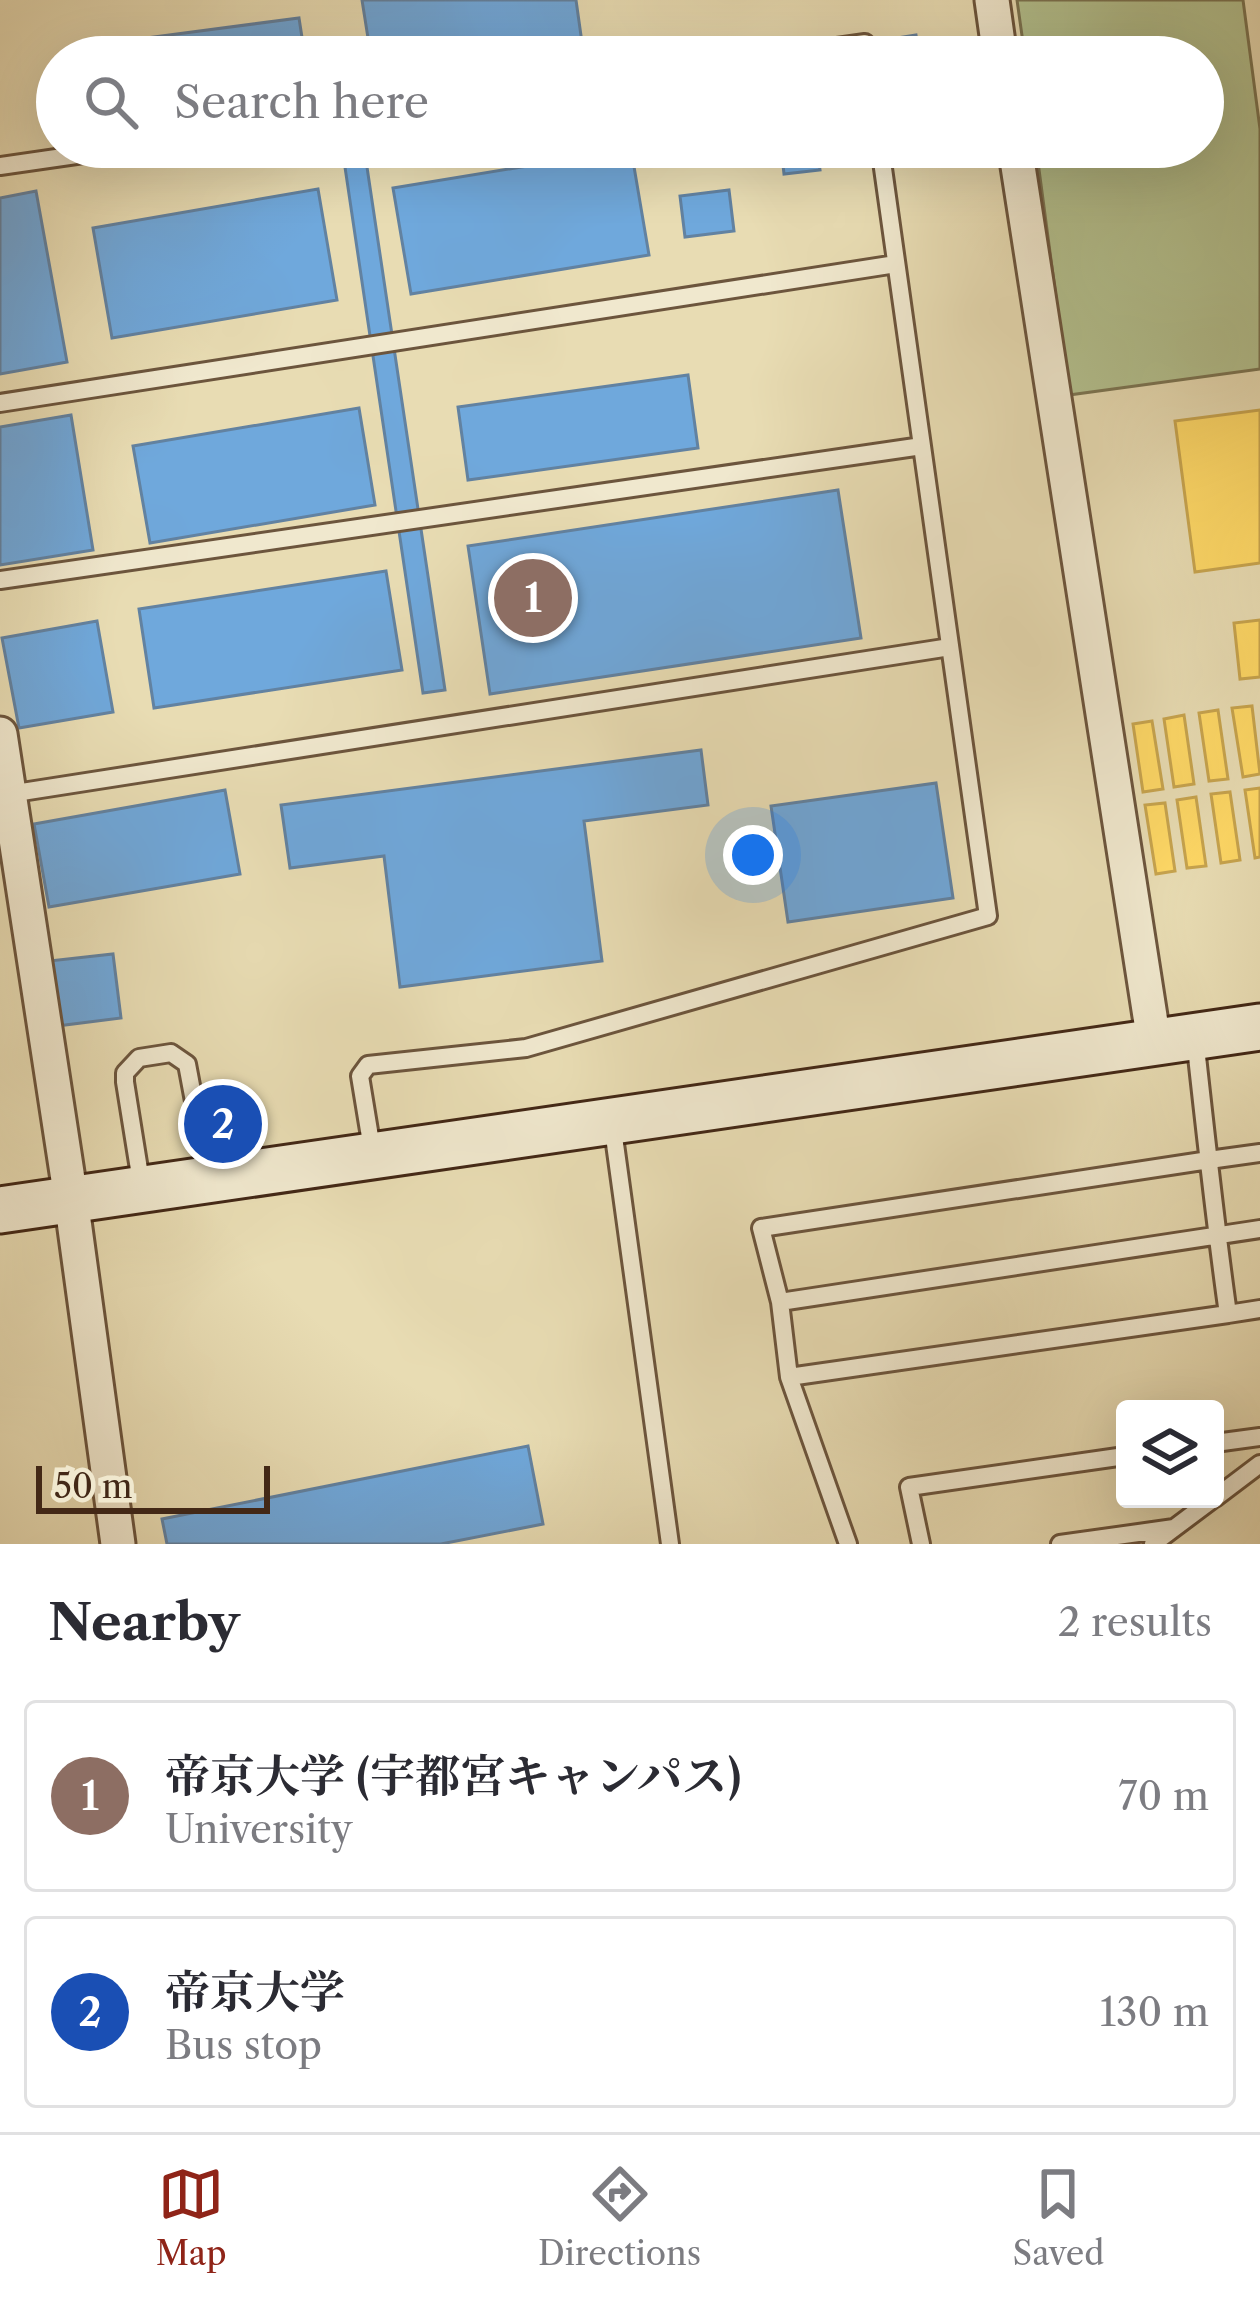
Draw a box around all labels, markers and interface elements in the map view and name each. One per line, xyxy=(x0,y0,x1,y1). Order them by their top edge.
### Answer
search box xyxy=(36,36,1224,168)
icon: search xyxy=(78,69,144,135)
text: Search here xyxy=(174,74,429,130)
pin: 1 xyxy=(494,553,572,643)
your location xyxy=(723,825,783,885)
pin: 2 xyxy=(184,1079,262,1169)
map controls xyxy=(1116,1400,1224,1508)
button: layers xyxy=(1116,1400,1224,1508)
scale bar xyxy=(36,1460,270,1513)
text: 50 m xyxy=(54,1466,132,1507)
text: Nearby xyxy=(48,1591,240,1653)
text: 2 results xyxy=(1058,1598,1212,1646)
text: 帝京大学 (宇都宮キャンパス) xyxy=(165,1748,741,1804)
text: 1 xyxy=(81,1772,99,1820)
text: 70 m xyxy=(1118,1772,1209,1820)
text: University xyxy=(165,1805,353,1853)
text: 帝京大学 xyxy=(165,1964,345,2020)
text: 2 xyxy=(78,1988,102,2036)
text: 130 m xyxy=(1100,1988,1209,2036)
text: Bus stop xyxy=(165,2021,322,2069)
tab: Map xyxy=(156,2161,227,2274)
tab: Directions xyxy=(538,2161,701,2274)
tab: Saved xyxy=(1013,2161,1104,2274)

